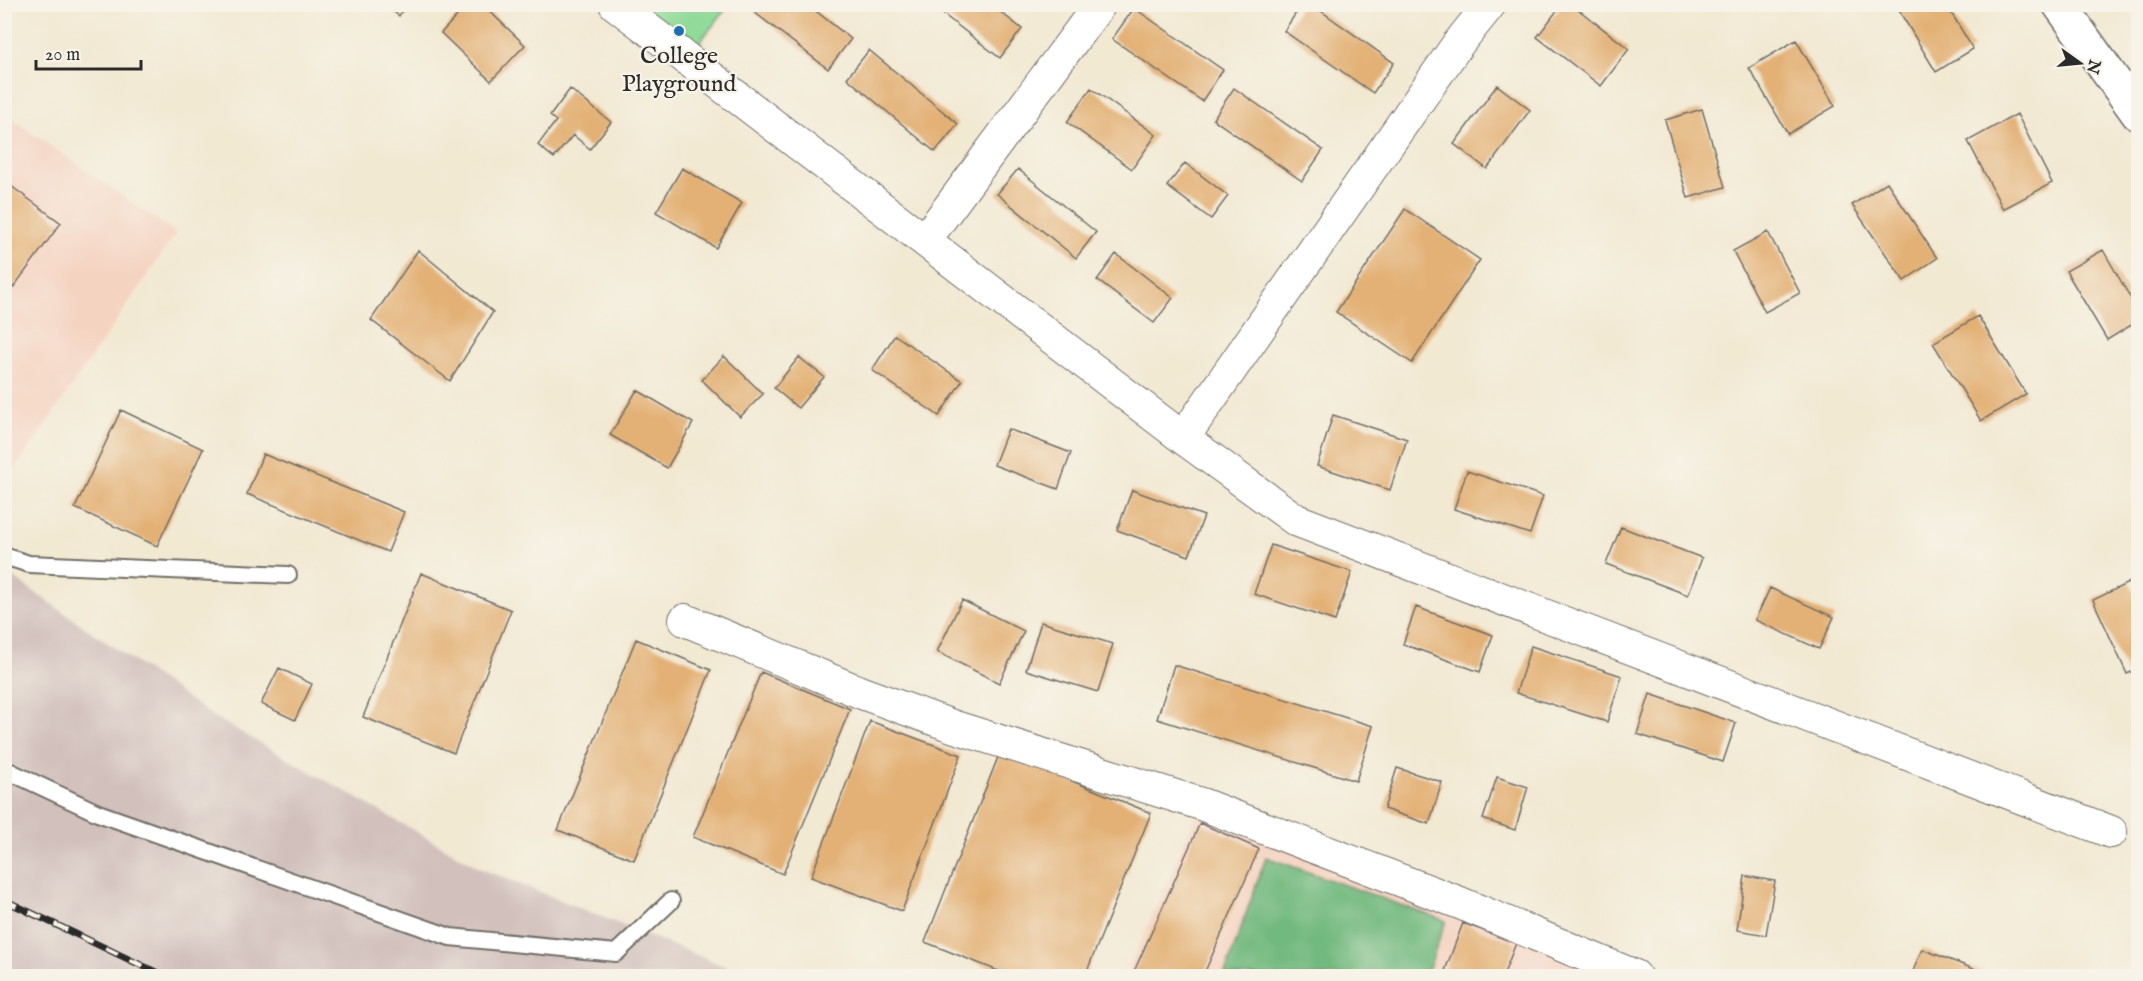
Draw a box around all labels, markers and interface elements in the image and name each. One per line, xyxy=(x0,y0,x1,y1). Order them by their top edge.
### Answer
marker: College Playground xyxy=(672,24,686,38)
scale bar xyxy=(36,33,141,71)
north arrow xyxy=(2050,33,2110,93)
place label: College Playground xyxy=(622,41,737,100)
text: 20 m xyxy=(45,44,80,67)
text: N xyxy=(2081,56,2104,76)

